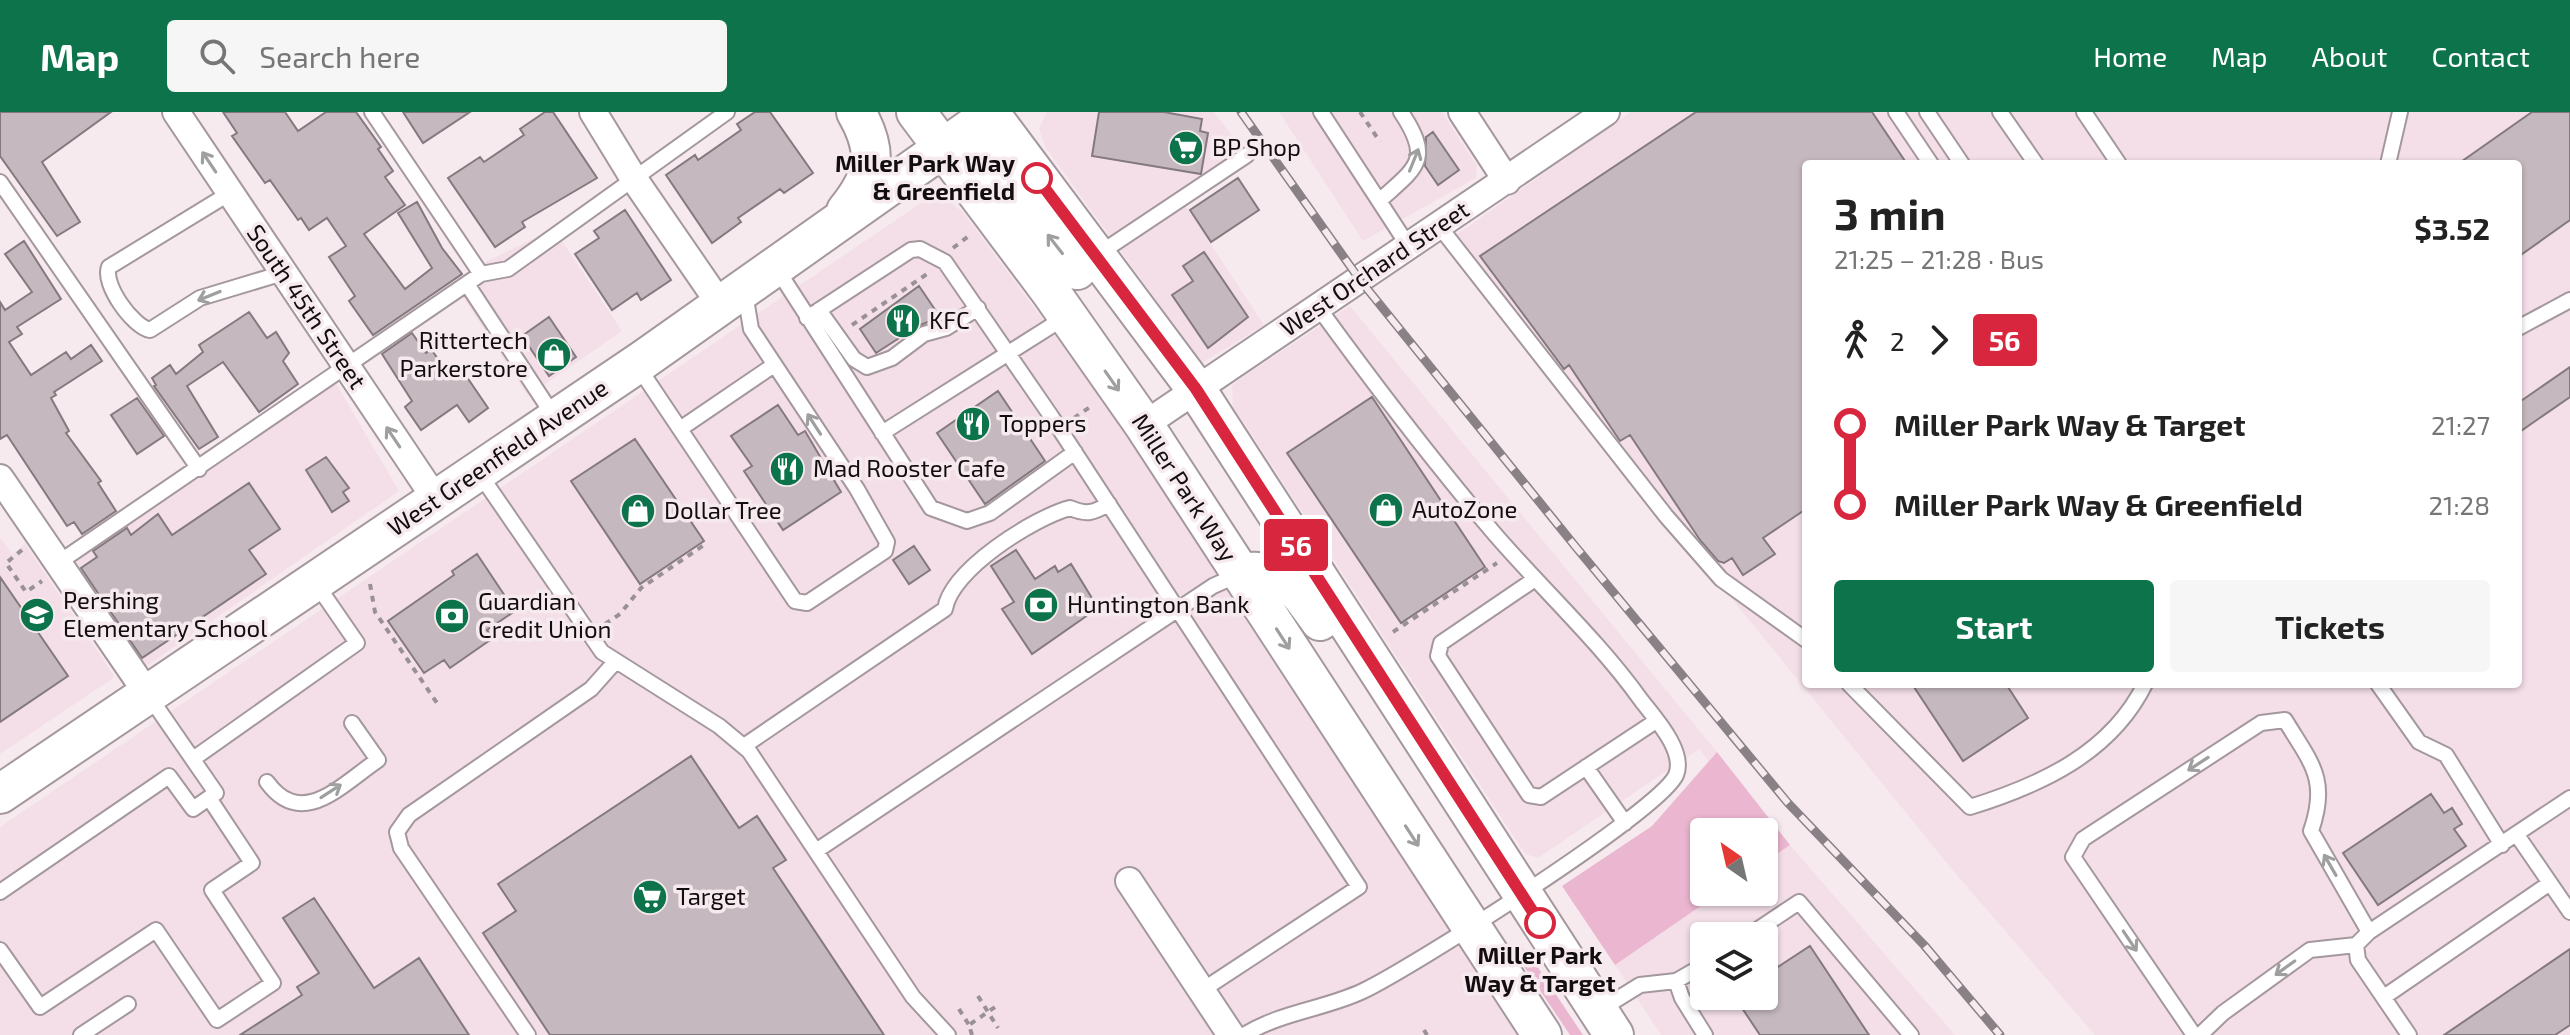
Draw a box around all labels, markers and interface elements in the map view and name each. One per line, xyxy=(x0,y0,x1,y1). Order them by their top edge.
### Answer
search box xyxy=(167,20,727,92)
text: Map xyxy=(40,33,119,79)
icon: search xyxy=(195,34,239,78)
text: Search here xyxy=(259,38,420,74)
text: Home xyxy=(2093,39,2167,73)
text: Map xyxy=(2211,39,2268,73)
text: About xyxy=(2312,39,2387,73)
text: Contact xyxy=(2431,39,2530,73)
supermarket icon: BP Shop xyxy=(1167,129,1205,167)
place label: BP Shop xyxy=(1212,132,1301,161)
place label: Miller Park Way & Greenfield xyxy=(835,148,1015,205)
one-way arrow xyxy=(1408,149,1423,173)
one-way arrow xyxy=(201,151,217,174)
marker: Miller Park Way & Greenfield xyxy=(1022,163,1052,193)
text: 3 min xyxy=(1834,186,1946,239)
street label: West Orchard Street xyxy=(1274,194,1474,342)
text: $3.52 xyxy=(2414,210,2490,246)
street label: South 45th Street xyxy=(242,218,373,394)
one-way arrow xyxy=(1046,234,1063,255)
text: 21:25 – 21:28 · Bus xyxy=(1834,243,2044,274)
one-way arrow xyxy=(197,290,222,304)
restaurant icon: KFC xyxy=(884,302,922,340)
place label: KFC xyxy=(929,305,970,334)
icon: walk xyxy=(1834,318,1878,362)
icon: forward xyxy=(1917,318,1961,362)
text: 56 xyxy=(1989,323,2021,357)
place label: Rittertech Parkerstore xyxy=(400,325,528,382)
text: 2 xyxy=(1890,325,1905,356)
shop icon: Rittertech Parkerstore xyxy=(535,336,573,374)
one-way arrow xyxy=(1104,369,1120,391)
street label: West Greenfield Avenue xyxy=(381,372,613,541)
restaurant icon: Toppers xyxy=(954,405,992,443)
text: Miller Park Way & Target xyxy=(1894,406,2246,442)
place label: Toppers xyxy=(999,408,1086,437)
street label: Miller Park Way xyxy=(1127,408,1244,567)
text: 21:27 xyxy=(2431,409,2490,440)
one-way arrow xyxy=(805,414,822,436)
one-way arrow xyxy=(385,426,401,448)
restaurant icon: Mad Rooster Cafe xyxy=(768,450,806,488)
place label: Mad Rooster Cafe xyxy=(813,453,1006,482)
text: Miller Park Way & Greenfield xyxy=(1894,486,2303,522)
text: 21:28 xyxy=(2429,489,2490,520)
shop icon: AutoZone xyxy=(1367,491,1405,529)
shop icon: Dollar Tree xyxy=(619,492,657,530)
place label: AutoZone xyxy=(1412,494,1517,523)
place label: Dollar Tree xyxy=(664,495,782,524)
line badge: 56 xyxy=(1260,519,1332,571)
text: 56 xyxy=(1280,528,1312,562)
button: Start xyxy=(1834,580,2154,672)
button: Tickets xyxy=(2170,580,2490,672)
place label: Pershing Elementary School xyxy=(63,585,267,642)
place label: Guardian Credit Union xyxy=(478,586,612,643)
bank icon: Huntington Bank xyxy=(1022,586,1060,624)
place label: Huntington Bank xyxy=(1067,589,1249,618)
school or university icon: Pershing Elementary School xyxy=(18,596,56,634)
bank icon: Guardian Credit Union xyxy=(433,597,471,635)
one-way arrow xyxy=(1275,627,1291,649)
one-way arrow xyxy=(2188,755,2210,772)
one-way arrow xyxy=(320,782,342,799)
north arrow xyxy=(1690,818,1778,906)
map controls xyxy=(1690,818,1778,1010)
one-way arrow xyxy=(1404,825,1421,847)
one-way arrow xyxy=(2322,854,2338,877)
supermarket icon: Target xyxy=(631,878,669,916)
place label: Target xyxy=(676,881,746,910)
marker: Miller Park Way & Target xyxy=(1525,908,1555,938)
button: layers xyxy=(1690,922,1778,1010)
one-way arrow xyxy=(2122,930,2138,952)
place label: Miller Park Way & Target xyxy=(1464,940,1616,997)
one-way arrow xyxy=(2274,960,2296,976)

